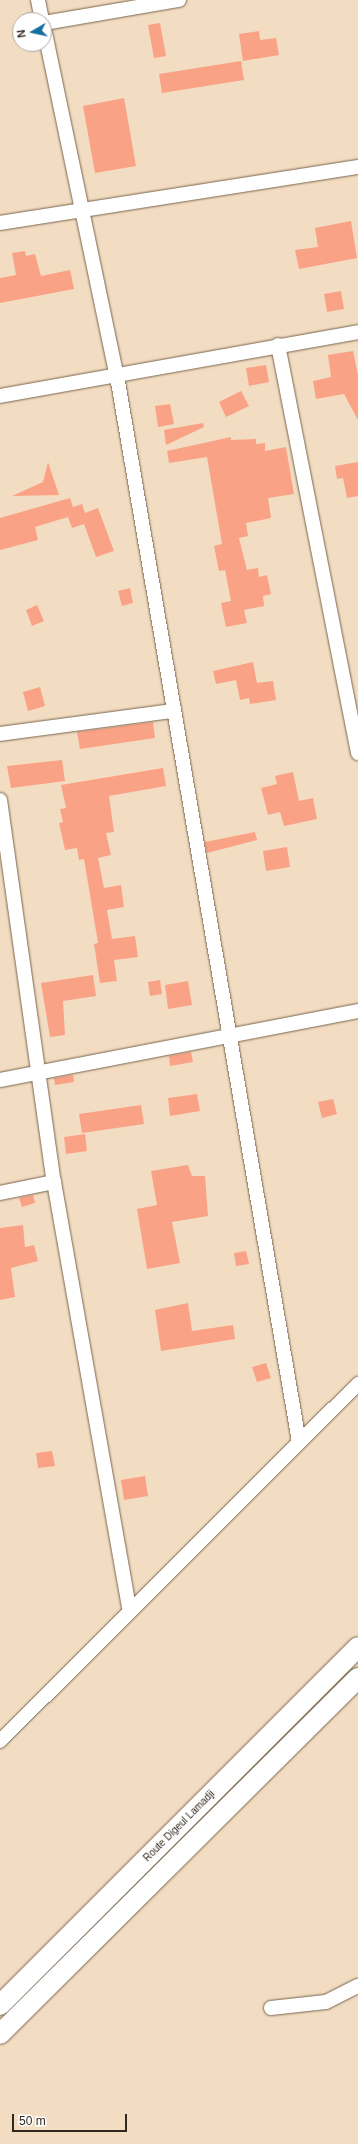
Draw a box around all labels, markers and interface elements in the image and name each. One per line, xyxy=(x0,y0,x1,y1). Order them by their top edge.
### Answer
north arrow xyxy=(12,12,52,52)
text: N xyxy=(15,29,28,39)
street label: Route Digeul Lamadji xyxy=(141,1788,217,1864)
scale bar xyxy=(14,2106,129,2132)
text: 50 m xyxy=(19,2114,46,2128)

